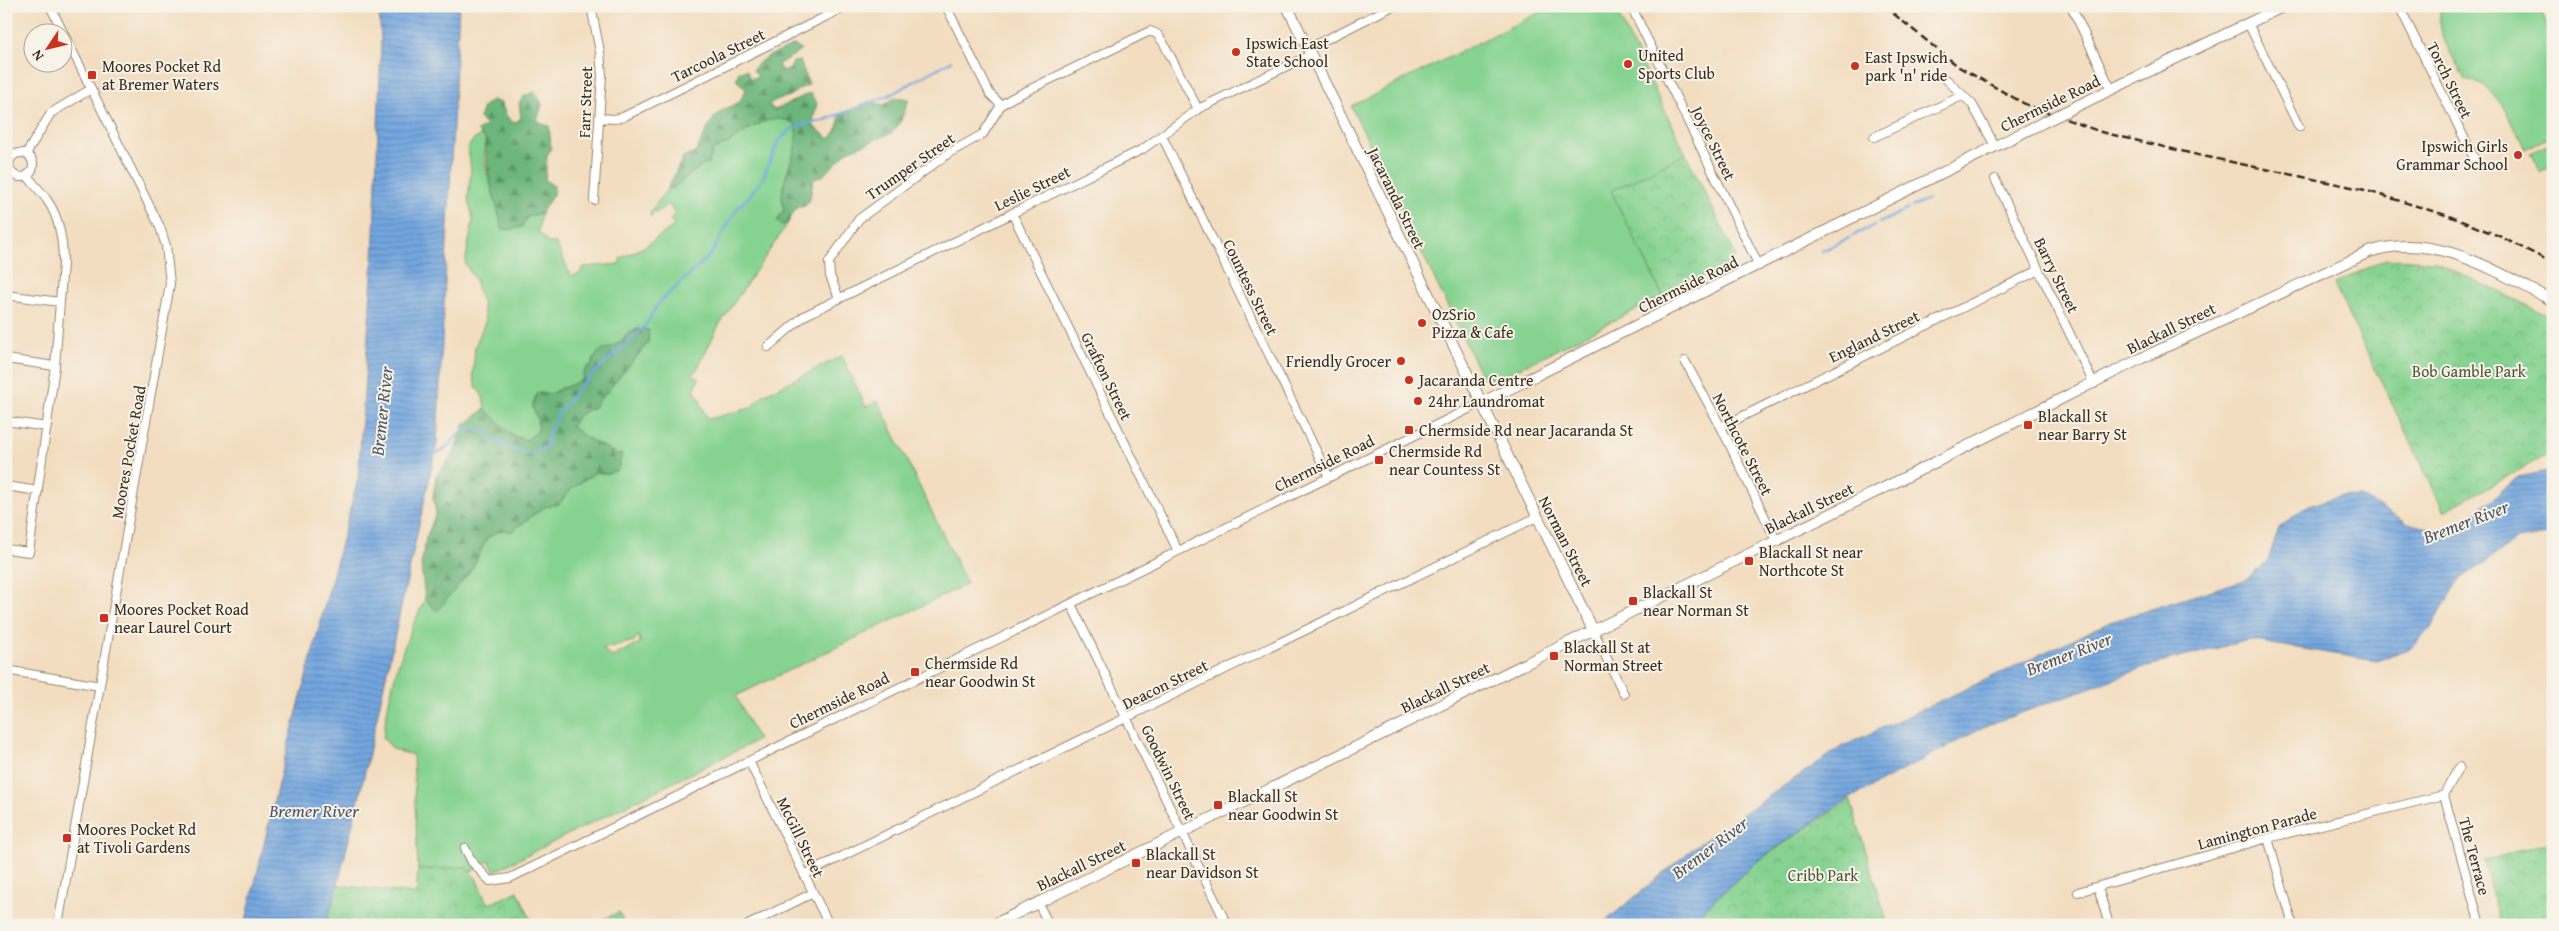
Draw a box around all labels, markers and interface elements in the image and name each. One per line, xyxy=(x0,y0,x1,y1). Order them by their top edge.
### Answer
north arrow xyxy=(22,22,72,72)
street label: Tarcoola Street xyxy=(667,22,769,88)
place label: Ipswich East State School xyxy=(1246,31,1329,73)
street label: Torch Street xyxy=(2421,38,2479,123)
place label: United Sports Club xyxy=(1638,43,1715,85)
text: N xyxy=(26,45,48,65)
place label: East Ipswich park 'n' ride xyxy=(1865,45,1948,87)
marker: Ipswich East State School xyxy=(1230,46,1242,58)
place label: Moores Pocket Rd at Bremer Waters xyxy=(102,54,221,96)
marker: United Sports Club xyxy=(1622,58,1634,70)
marker: East Ipswich park 'n' ride xyxy=(1849,60,1861,72)
street label: Farr Street xyxy=(572,65,598,138)
street label: Chermside Road xyxy=(1996,68,2105,138)
marker: Moores Pocket Rd at Bremer Waters xyxy=(86,69,98,81)
street label: Joyce Street xyxy=(1685,100,1742,184)
street label: Trumper Street xyxy=(861,126,960,206)
place label: Ipswich Girls Grammar School xyxy=(2396,134,2509,176)
street label: Jacaranda Street xyxy=(1361,141,1432,253)
marker: Ipswich Girls Grammar School xyxy=(2512,149,2524,161)
street label: Leslie Street xyxy=(990,159,1074,217)
street label: Barry Street xyxy=(2028,233,2086,317)
street label: Countess Street xyxy=(1217,235,1285,339)
street label: Chermside Road xyxy=(1634,249,1743,319)
street label: Blackall Street xyxy=(2122,296,2220,360)
place label: OzSrio Pizza & Cafe xyxy=(1432,302,1513,344)
street label: England Street xyxy=(1824,303,1924,368)
marker: OzSrio Pizza & Cafe xyxy=(1416,317,1428,329)
street label: Grafton Street xyxy=(1075,328,1139,424)
place label: Friendly Grocer xyxy=(1286,349,1391,373)
marker: Friendly Grocer xyxy=(1395,355,1407,367)
park label: Bob Gamble Park xyxy=(2412,359,2527,383)
water label: Bremer River xyxy=(363,364,400,458)
place label: Jacaranda Centre xyxy=(1417,368,1534,392)
marker: Jacaranda Centre xyxy=(1403,374,1415,386)
street label: Moores Pocket Road xyxy=(104,383,152,520)
place label: 24hr Laundromat xyxy=(1428,389,1545,413)
street label: Northcote Street xyxy=(1707,389,1779,500)
marker: 24hr Laundromat xyxy=(1412,395,1424,407)
place label: Blackall St near Barry St xyxy=(2038,404,2127,446)
place label: Chermside Rd near Jacaranda St xyxy=(1419,418,1633,442)
marker: Blackall St near Barry St xyxy=(2022,419,2034,431)
marker: Chermside Rd near Jacaranda St xyxy=(1403,424,1415,436)
street label: Chermside Road xyxy=(1270,428,1379,498)
place label: Chermside Rd near Countess St xyxy=(1389,439,1501,481)
marker: Chermside Rd near Countess St xyxy=(1373,454,1385,466)
street label: Blackall Street xyxy=(1760,476,1858,540)
street label: Norman Street xyxy=(1533,492,1599,591)
water label: Bremer River xyxy=(2418,492,2514,551)
place label: Blackall St near Northcote St xyxy=(1759,540,1863,582)
marker: Blackall St near Northcote St xyxy=(1743,555,1755,567)
place label: Blackall St near Norman St xyxy=(1643,580,1749,622)
marker: Blackall St near Norman St xyxy=(1627,595,1639,607)
place label: Moores Pocket Road near Laurel Court xyxy=(114,597,249,639)
marker: Moores Pocket Road near Laurel Court xyxy=(98,612,110,624)
water label: Bremer River xyxy=(2021,624,2117,683)
place label: Blackall St at Norman Street xyxy=(1564,635,1663,677)
marker: Blackall St at Norman Street xyxy=(1548,650,1560,662)
place label: Chermside Rd near Goodwin St xyxy=(925,651,1036,693)
street label: Deacon Street xyxy=(1118,653,1212,715)
street label: Blackall Street xyxy=(1396,655,1494,719)
street label: Chermside Road xyxy=(785,665,894,735)
marker: Chermside Rd near Goodwin St xyxy=(909,666,921,678)
street label: Goodwin Street xyxy=(1136,720,1203,824)
place label: Blackall St near Goodwin St xyxy=(1228,784,1339,826)
street label: McGill Street xyxy=(771,793,831,882)
water label: Bremer River xyxy=(268,797,360,824)
marker: Blackall St near Goodwin St xyxy=(1212,799,1224,811)
street label: Lamington Parade xyxy=(2195,801,2319,855)
water label: Bremer River xyxy=(1665,809,1755,886)
street label: The Terrace xyxy=(2453,814,2497,898)
place label: Moores Pocket Rd at Tivoli Gardens xyxy=(77,817,196,859)
marker: Moores Pocket Rd at Tivoli Gardens xyxy=(61,832,73,844)
street label: Blackall Street xyxy=(1032,833,1130,897)
place label: Blackall St near Davidson St xyxy=(1146,842,1259,884)
marker: Blackall St near Davidson St xyxy=(1130,857,1142,869)
park label: Cribb Park xyxy=(1788,863,1859,887)

